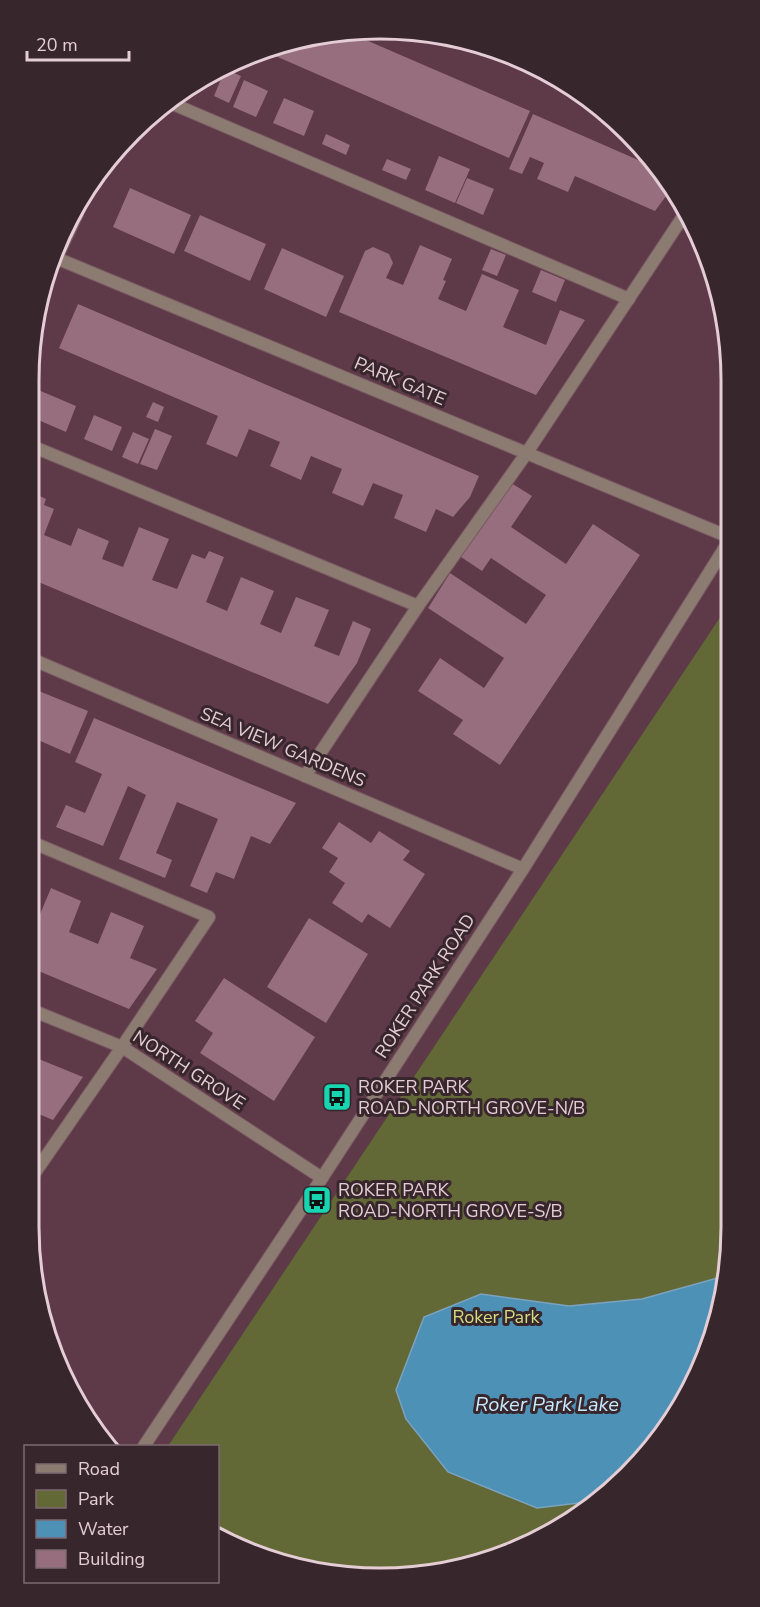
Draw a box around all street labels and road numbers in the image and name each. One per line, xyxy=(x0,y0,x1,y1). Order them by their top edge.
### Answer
street label: PARK GATE xyxy=(351,351,449,411)
street label: SEA VIEW GARDENS xyxy=(197,701,369,793)
street label: ROKER PARK ROAD xyxy=(369,909,481,1063)
street label: NORTH GROVE xyxy=(128,1025,250,1115)

